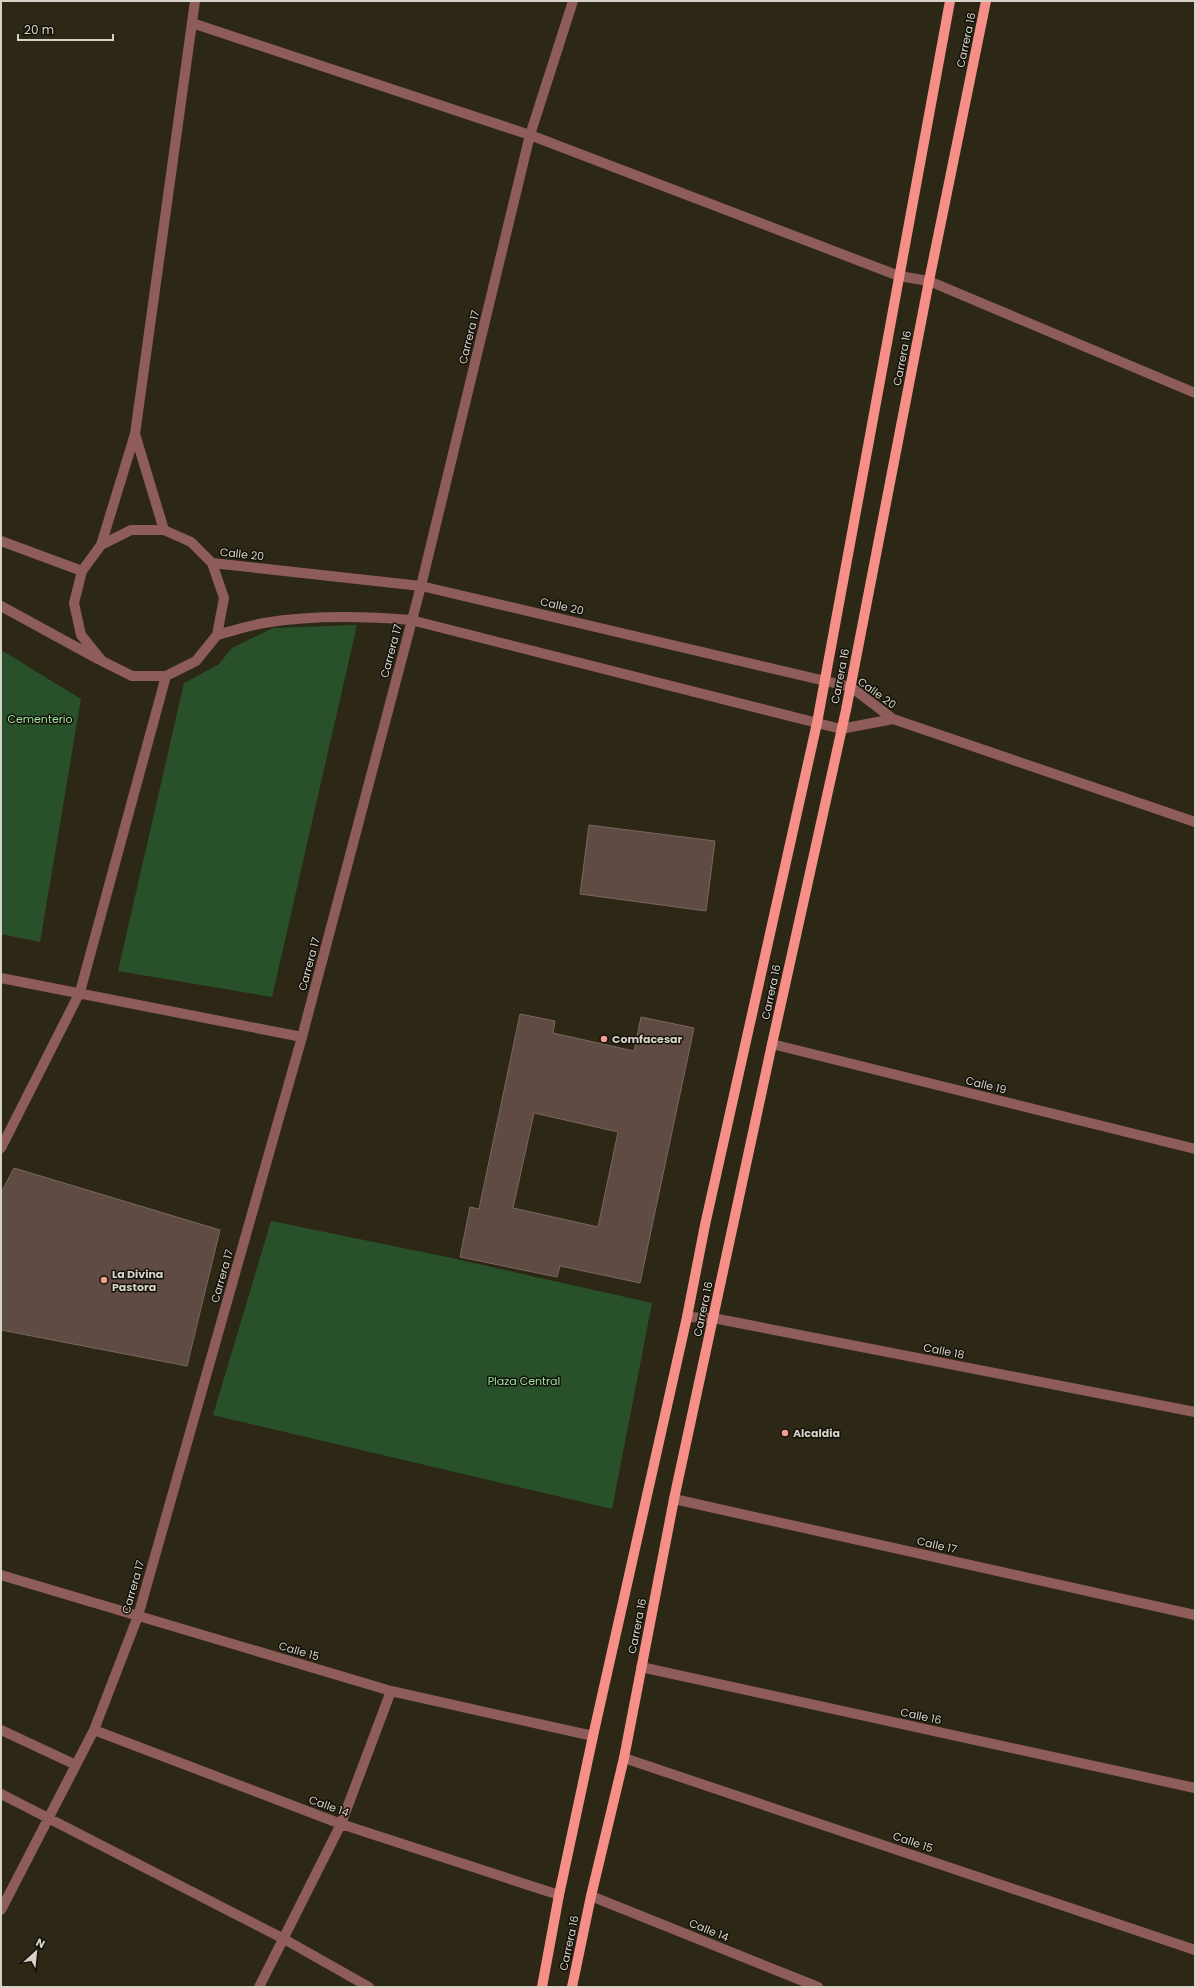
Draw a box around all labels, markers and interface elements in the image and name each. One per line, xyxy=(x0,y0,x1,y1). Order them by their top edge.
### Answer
street label: Carrera 16 xyxy=(952,11,980,69)
scale bar xyxy=(18,16,113,42)
text: 20 m xyxy=(24,21,54,38)
street label: Carrera 17 xyxy=(455,308,483,366)
street label: Carrera 16 xyxy=(889,329,915,387)
street label: Calle 20 xyxy=(219,544,265,564)
street label: Calle 20 xyxy=(539,593,585,619)
street label: Carrera 17 xyxy=(376,622,406,680)
street label: Carrera 16 xyxy=(827,647,853,705)
street label: Calle 20 xyxy=(854,673,900,713)
park label: Cementerio xyxy=(7,711,73,727)
street label: Carrera 17 xyxy=(294,935,324,993)
street label: Carrera 16 xyxy=(757,963,785,1021)
place label: Comfacesar xyxy=(612,1031,683,1047)
marker: Comfacesar xyxy=(599,1034,609,1044)
street label: Calle 19 xyxy=(964,1072,1008,1098)
street label: Carrera 17 xyxy=(207,1247,237,1305)
place label: La Divina Pastora xyxy=(112,1266,163,1295)
marker: La Divina Pastora xyxy=(99,1275,109,1285)
street label: Carrera 16 xyxy=(689,1280,717,1338)
street label: Calle 18 xyxy=(922,1339,966,1363)
park label: Plaza Central xyxy=(488,1373,560,1389)
place label: Alcaldia xyxy=(793,1425,840,1441)
marker: Alcaldia xyxy=(780,1428,790,1438)
street label: Calle 17 xyxy=(915,1533,959,1557)
street label: Carrera 17 xyxy=(118,1558,148,1616)
street label: Carrera 16 xyxy=(624,1597,650,1655)
street label: Calle 15 xyxy=(277,1638,321,1664)
street label: Calle 16 xyxy=(899,1704,943,1728)
street label: Calle 14 xyxy=(307,1791,351,1821)
street label: Calle 15 xyxy=(891,1828,935,1856)
street label: Carrera 16 xyxy=(555,1914,583,1972)
street label: Calle 14 xyxy=(687,1915,731,1945)
north arrow xyxy=(16,1932,56,1972)
text: N xyxy=(33,1934,48,1952)

